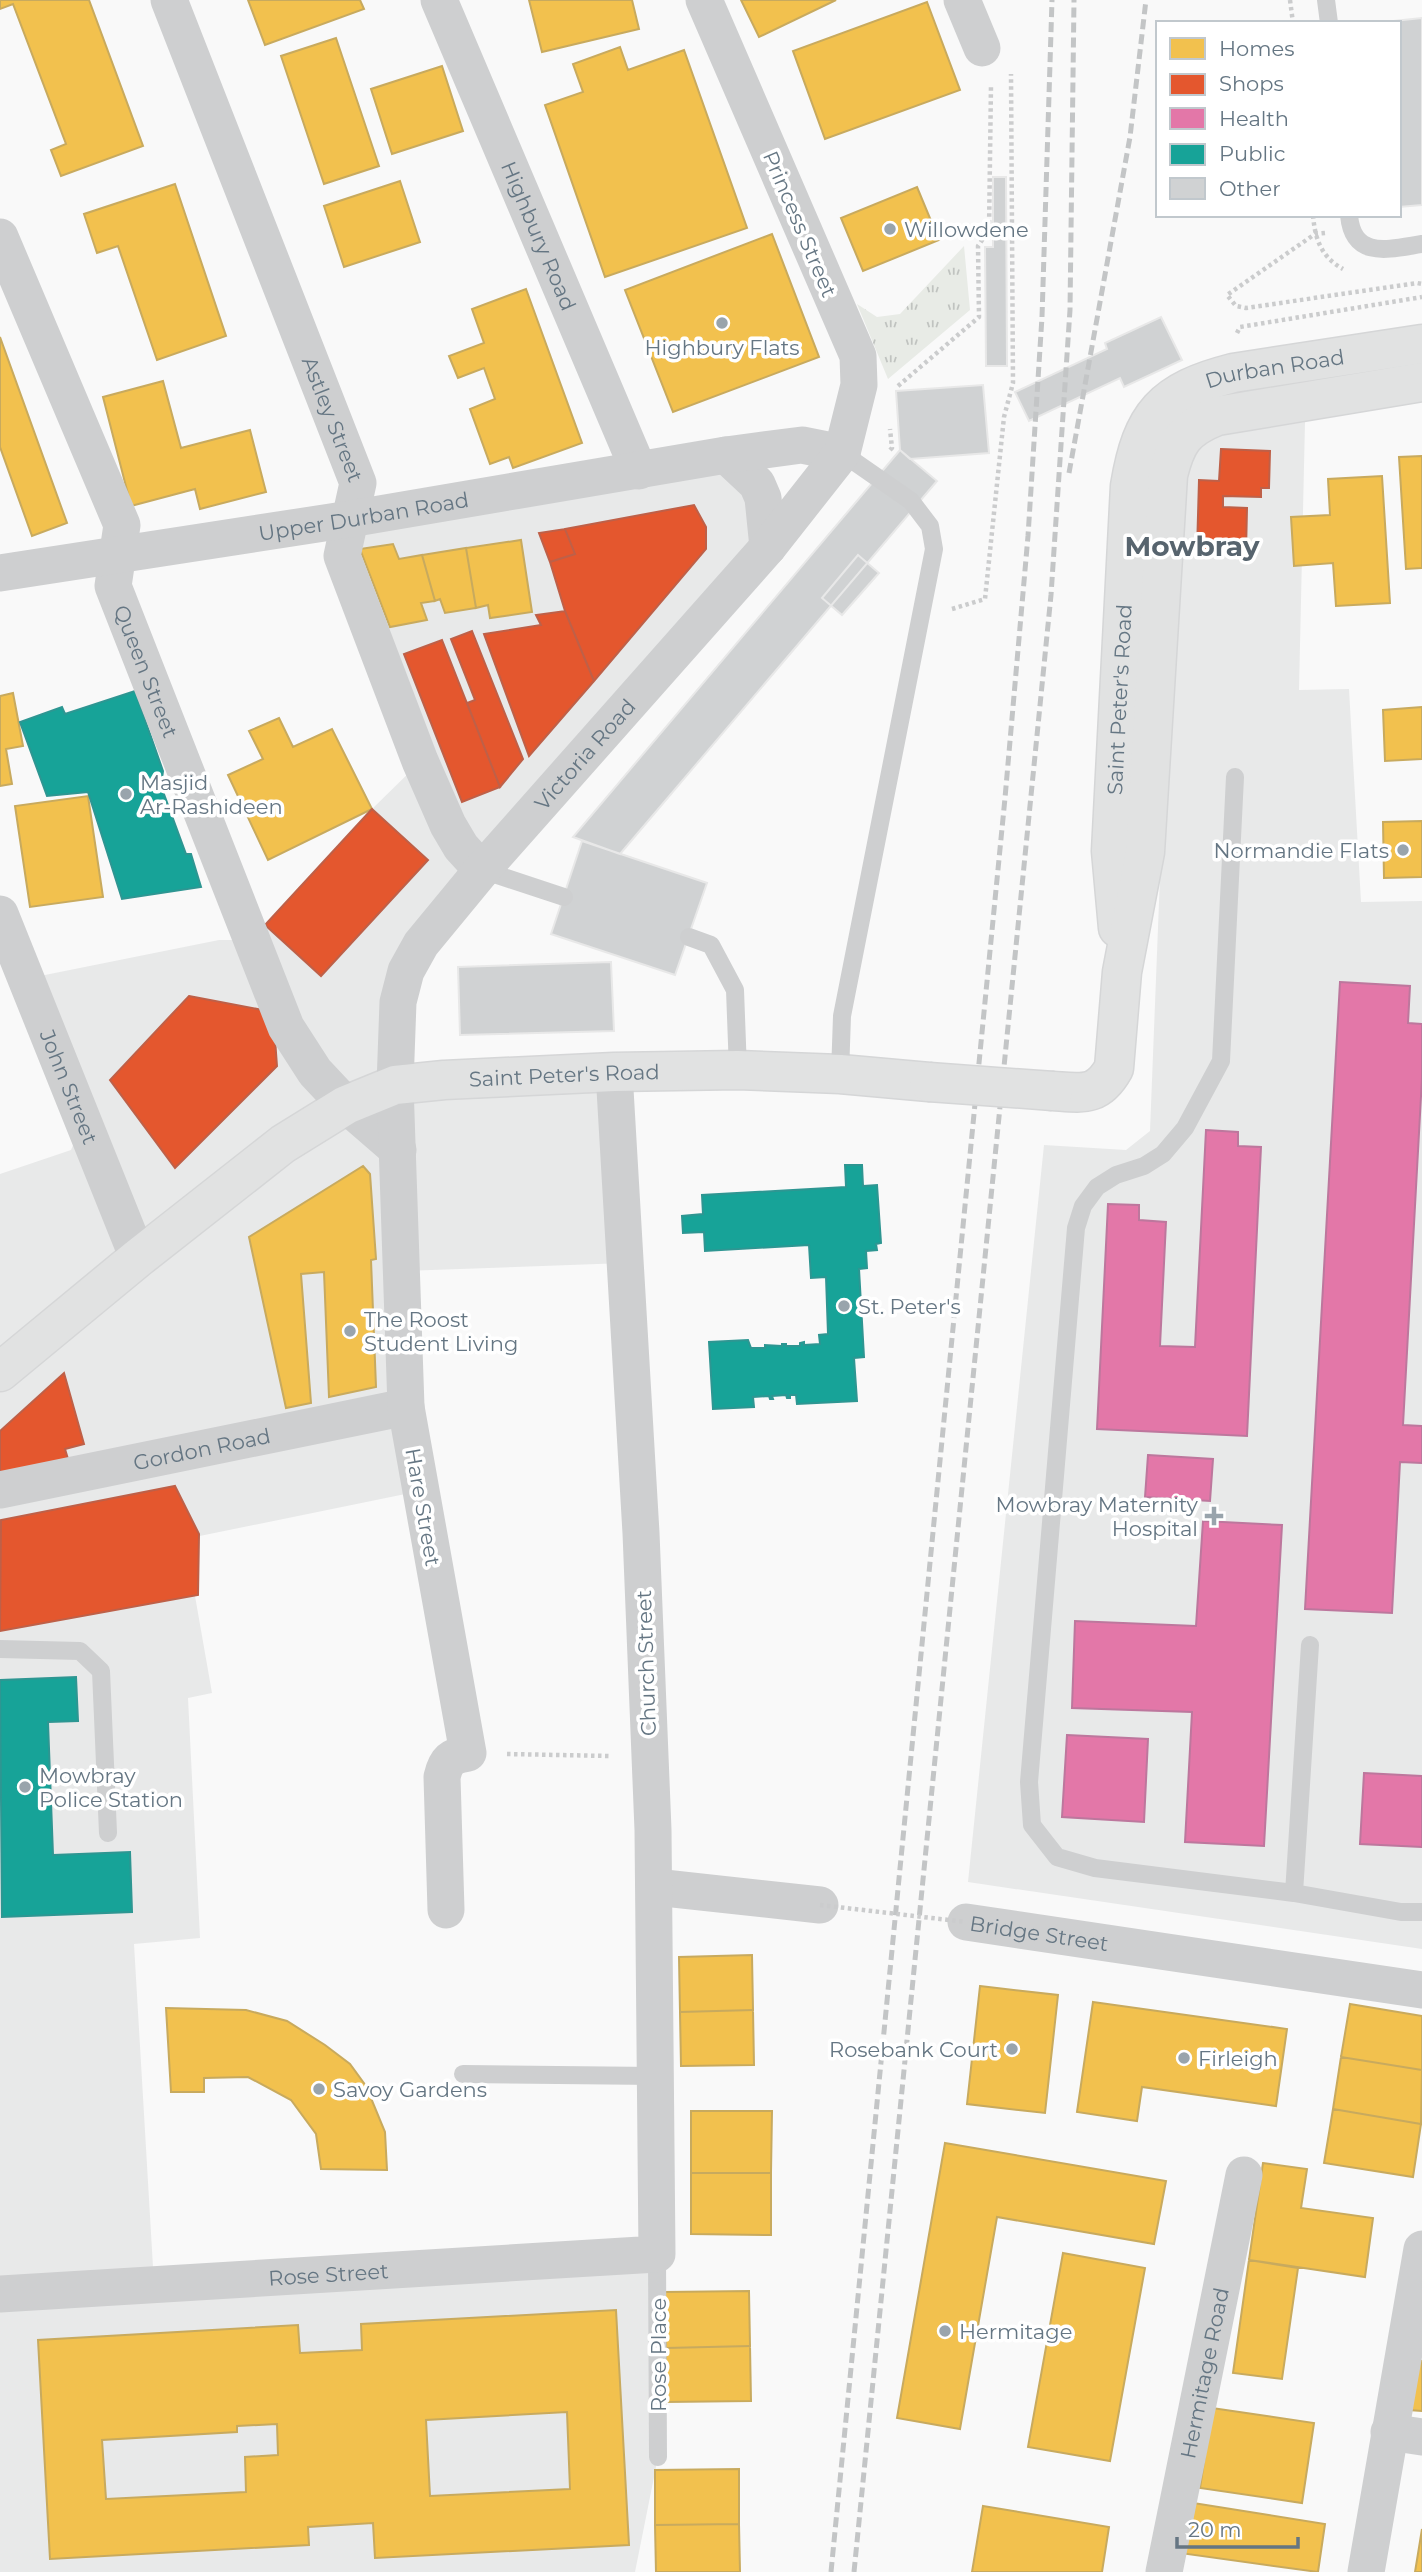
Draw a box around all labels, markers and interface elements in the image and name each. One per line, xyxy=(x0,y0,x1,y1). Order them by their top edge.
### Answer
legend xyxy=(1156,21,1401,217)
text: Homes xyxy=(1219,36,1294,61)
text: Shops xyxy=(1219,71,1284,96)
text: Health xyxy=(1219,106,1289,131)
text: Public xyxy=(1219,141,1286,166)
street label: Princess Street xyxy=(758,147,842,301)
street label: Highbury Road xyxy=(496,157,582,314)
text: Other xyxy=(1219,176,1281,201)
place label: Willowdene xyxy=(904,217,1029,242)
marker: Willowdene xyxy=(882,221,898,237)
marker: Highbury Flats xyxy=(714,315,730,331)
place label: Highbury Flats xyxy=(645,335,799,360)
street label: Durban Road xyxy=(1202,344,1346,393)
street label: Astley Street xyxy=(297,353,369,485)
street label: Upper Durban Road xyxy=(257,487,471,545)
district label: Mowbray xyxy=(1125,529,1260,563)
street label: Queen Street xyxy=(109,601,184,741)
street label: Saint Peter's Road xyxy=(1101,604,1136,796)
street label: Victoria Road xyxy=(529,693,640,815)
place label: Masjid Ar-Rashideen xyxy=(140,770,283,819)
marker: Masjid Ar-Rashideen xyxy=(118,786,134,802)
place label: Normandie Flats xyxy=(1213,838,1389,863)
marker: Normandie Flats xyxy=(1395,842,1411,858)
street label: John Street xyxy=(35,1025,103,1147)
street label: Saint Peter's Road xyxy=(468,1059,660,1091)
place label: St. Peter's xyxy=(858,1294,961,1319)
marker: St. Peter's xyxy=(836,1298,852,1314)
place label: The Roost Student Living xyxy=(364,1307,518,1356)
marker: The Roost Student Living xyxy=(342,1323,358,1339)
street label: Gordon Road xyxy=(131,1423,273,1475)
street label: Hare Street xyxy=(400,1446,446,1568)
place label: Mowbray Maternity Hospital xyxy=(996,1492,1199,1541)
marker: Mowbray Maternity Hospital xyxy=(1204,1506,1224,1526)
street label: Church Street xyxy=(631,1590,661,1736)
place label: Mowbray Police Station xyxy=(39,1763,183,1812)
marker: Mowbray Police Station xyxy=(17,1779,33,1795)
street label: Bridge Street xyxy=(968,1910,1110,1956)
place label: Rosebank Court xyxy=(829,2037,998,2062)
marker: Rosebank Court xyxy=(1004,2041,1020,2057)
place label: Firleigh xyxy=(1198,2046,1278,2071)
marker: Firleigh xyxy=(1176,2050,1192,2066)
place label: Savoy Gardens xyxy=(333,2077,487,2102)
marker: Savoy Gardens xyxy=(311,2081,327,2097)
street label: Rose Street xyxy=(268,2258,389,2290)
street label: Hermitage Road xyxy=(1175,2285,1234,2461)
street label: Rose Place xyxy=(646,2298,671,2412)
place label: Hermitage xyxy=(959,2319,1072,2344)
marker: Hermitage xyxy=(937,2323,953,2339)
scale bar xyxy=(1177,2506,1298,2550)
text: 20 m xyxy=(1188,2517,1242,2542)

